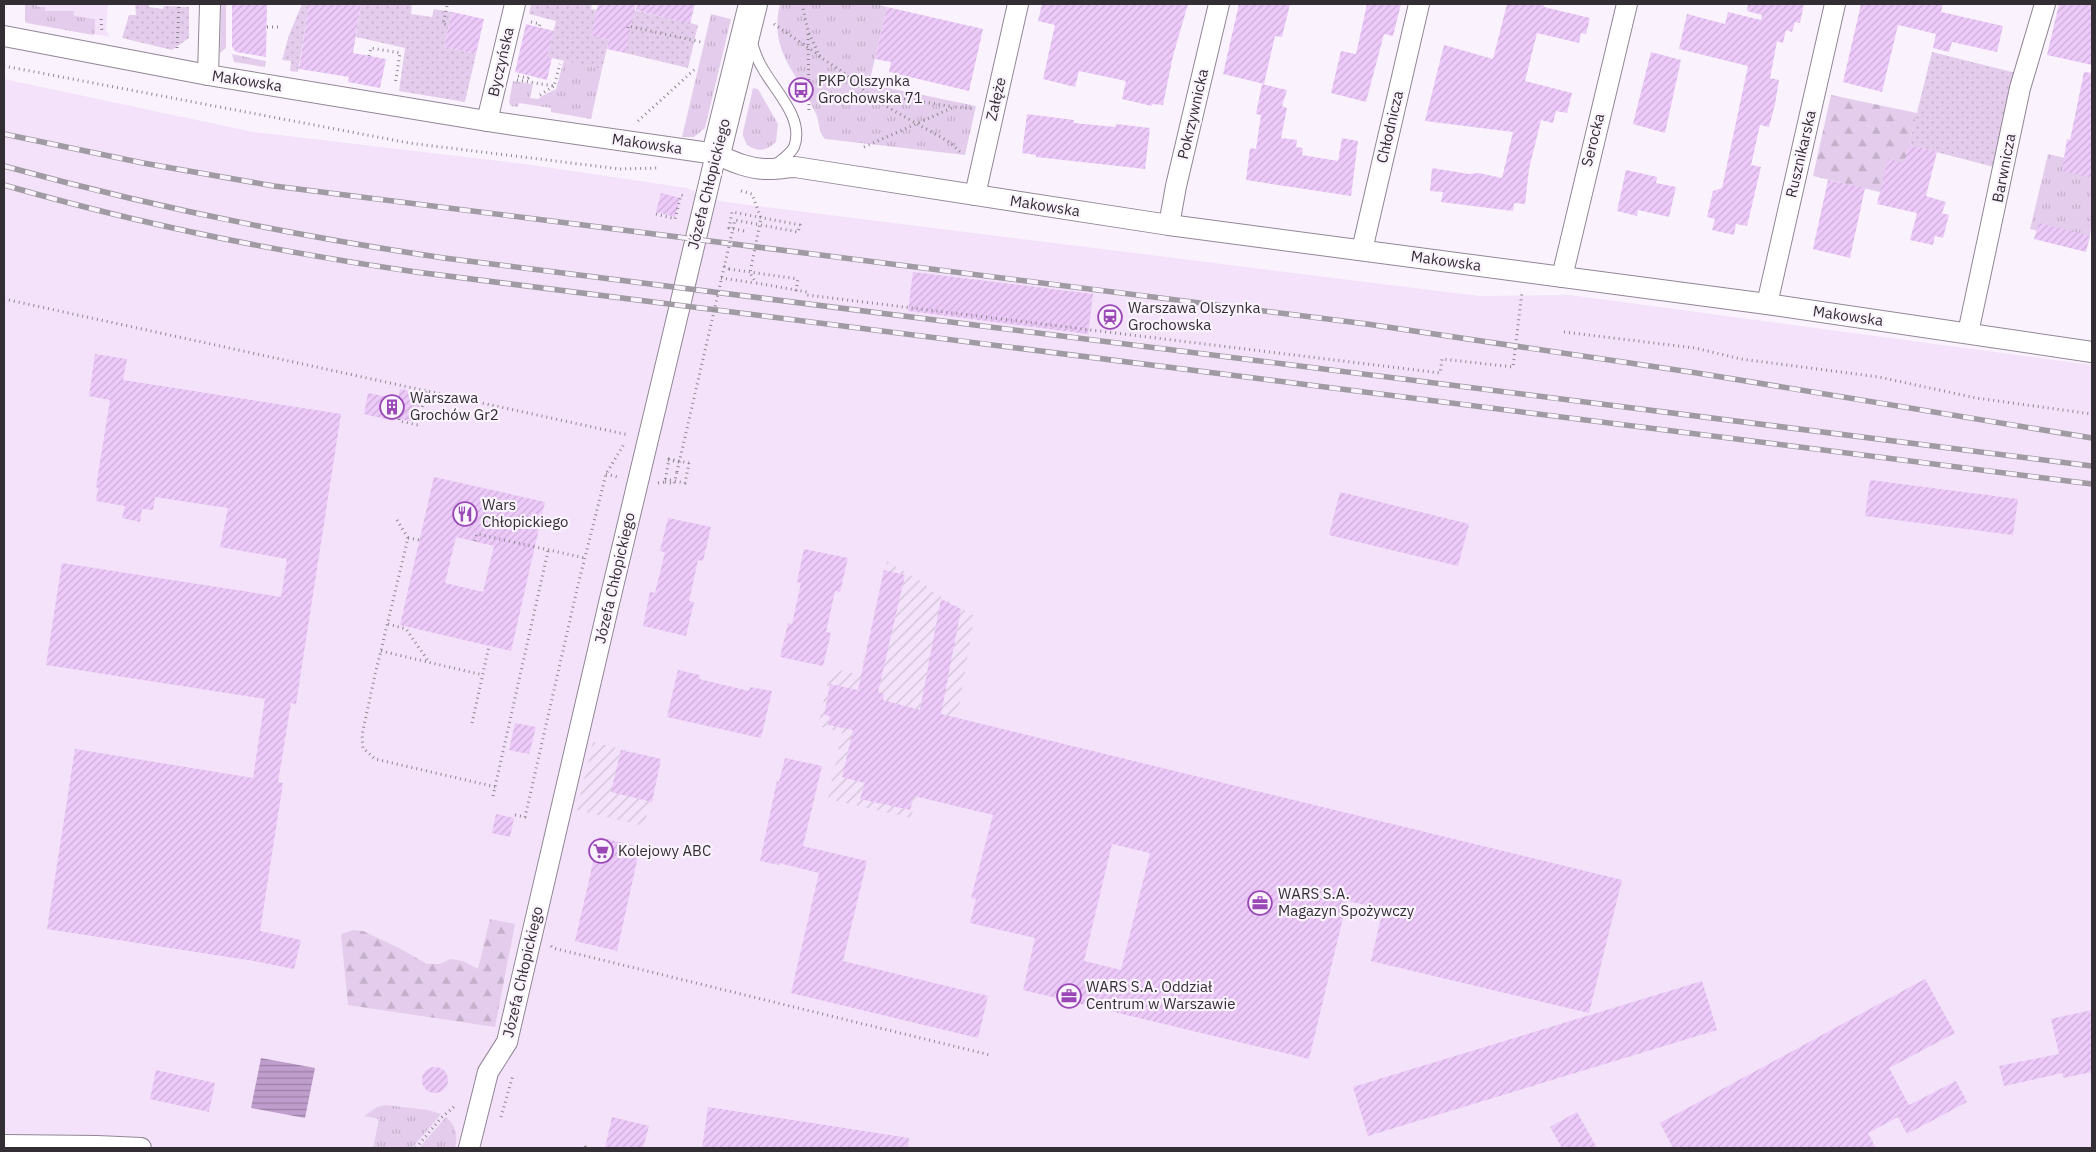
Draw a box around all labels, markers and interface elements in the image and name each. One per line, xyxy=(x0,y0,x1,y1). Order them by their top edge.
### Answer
street label: Byczyńska xyxy=(483,25,518,98)
street label: Makowska xyxy=(211,66,284,95)
street label: Pokrzywnicka xyxy=(1173,67,1212,161)
place label: PKP Olszynka Grochowska 71 xyxy=(818,71,923,107)
street label: Załęże xyxy=(981,75,1010,123)
bus stop icon: PKP Olszynka Grochowska 71 xyxy=(788,77,814,103)
street label: Chłodnicza xyxy=(1372,89,1407,165)
street label: Rusznikarska xyxy=(1781,108,1820,199)
street label: Serocka xyxy=(1577,111,1608,168)
street label: Józefa Chłopickiego xyxy=(683,117,734,251)
street label: Makowska xyxy=(611,129,683,158)
street label: Barwnicza xyxy=(1988,132,2019,204)
street label: Makowska xyxy=(1009,191,1082,220)
street label: Makowska xyxy=(1410,246,1482,275)
place label: Warszawa Olszynka Grochowska xyxy=(1128,298,1260,334)
street label: Makowska xyxy=(1812,301,1884,330)
station icon: Warszawa Olszynka Grochowska xyxy=(1097,304,1123,330)
place label: Warszawa Grochów Gr2 xyxy=(410,388,499,424)
building icon: Warszawa Grochów Gr2 xyxy=(379,394,405,420)
place label: Wars Chłopickiego xyxy=(482,495,569,531)
restaurant icon: Wars Chłopickiego xyxy=(452,501,478,527)
street label: Józefa Chłopickiego xyxy=(590,510,639,645)
supermarket icon: Kolejowy ABC xyxy=(588,838,614,864)
place label: Kolejowy ABC xyxy=(618,841,711,860)
place label: WARS S.A. Magazyn Spożywczy xyxy=(1278,884,1415,920)
office icon: WARS S.A. Magazyn Spożywczy xyxy=(1247,890,1273,916)
street label: Józefa Chłopickiego xyxy=(498,904,547,1039)
place label: WARS S.A. Oddział Centrum w Warszawie xyxy=(1086,977,1235,1013)
office icon: WARS S.A. Oddział Centrum w Warszawie xyxy=(1056,983,1082,1009)

